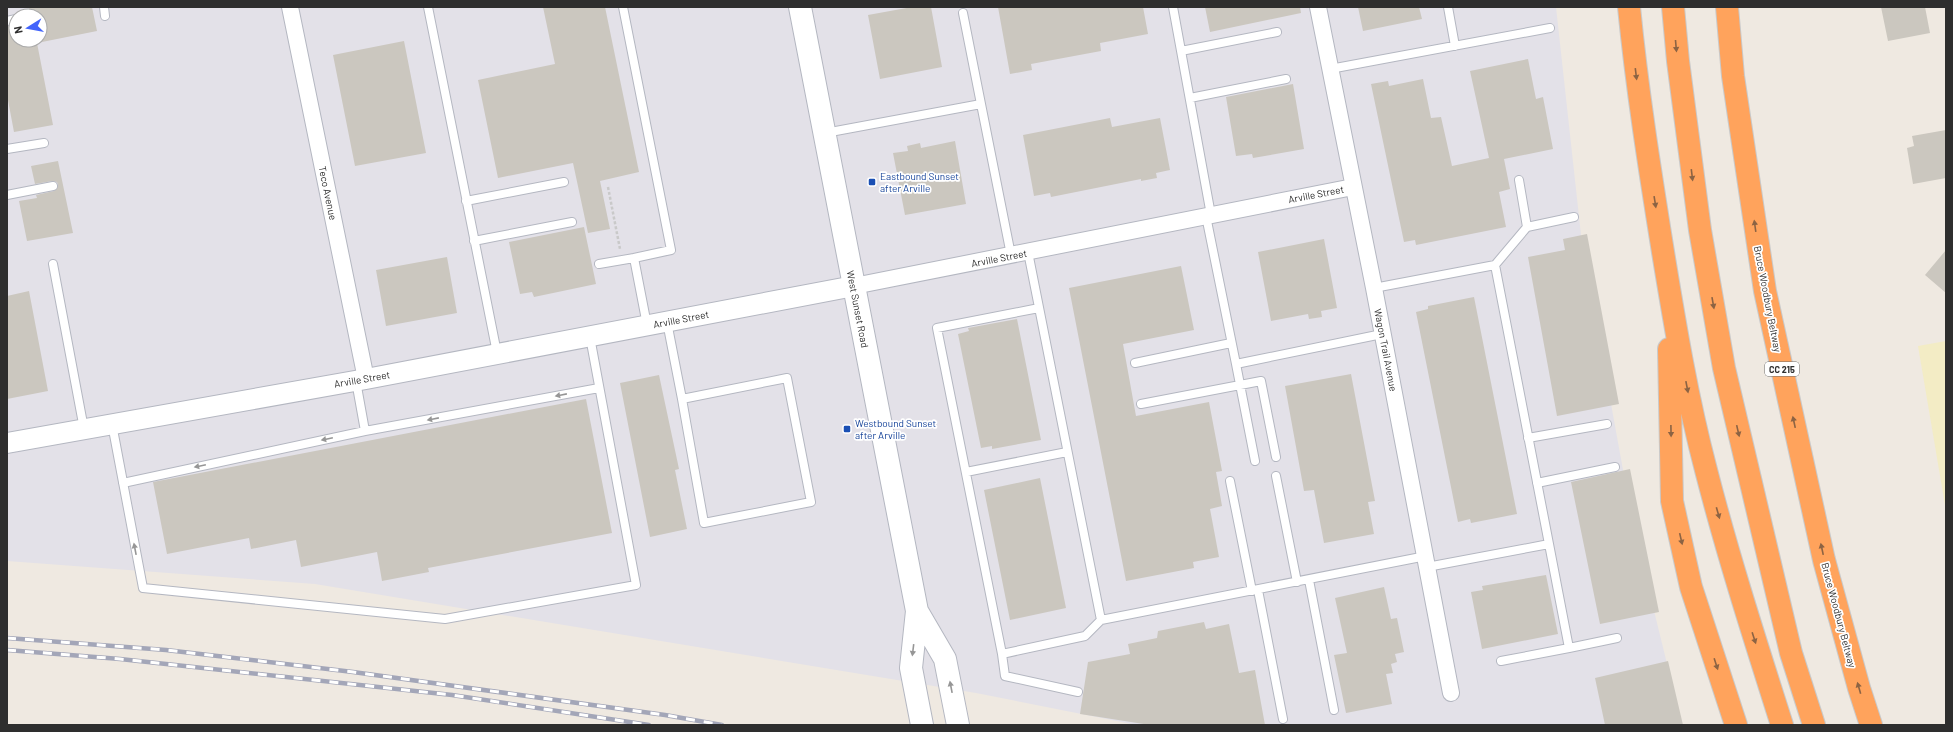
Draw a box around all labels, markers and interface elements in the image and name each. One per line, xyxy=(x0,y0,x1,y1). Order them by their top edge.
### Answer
north arrow xyxy=(8,8,48,48)
text: N xyxy=(11,25,25,35)
one-way arrow xyxy=(1673,40,1680,52)
one-way arrow xyxy=(1633,68,1639,80)
street label: Teco Avenue xyxy=(316,165,340,221)
one-way arrow xyxy=(1689,169,1695,181)
place label: Eastbound Sunset after Arville xyxy=(880,170,959,194)
marker: Eastbound Sunset after Arville xyxy=(867,177,877,187)
street label: Arville Street xyxy=(1287,183,1345,205)
one-way arrow xyxy=(1652,196,1658,208)
one-way arrow xyxy=(1752,220,1758,232)
street label: Bruce Woodbury Beltway xyxy=(1752,245,1784,354)
street label: Arville Street xyxy=(970,247,1028,269)
street label: West Sunset Road xyxy=(845,269,871,349)
one-way arrow xyxy=(1710,297,1716,309)
street label: Arville Street xyxy=(652,308,710,330)
street label: Wagon Trail Avenue xyxy=(1372,308,1400,392)
road number: CC 215 xyxy=(1765,362,1799,376)
street label: Arville Street xyxy=(333,368,391,390)
one-way arrow xyxy=(1684,381,1690,393)
one-way arrow xyxy=(555,392,567,398)
one-way arrow xyxy=(427,416,439,422)
one-way arrow xyxy=(1790,416,1796,428)
place label: Westbound Sunset after Arville xyxy=(855,417,937,441)
marker: Westbound Sunset after Arville xyxy=(842,424,852,434)
one-way arrow xyxy=(1736,424,1742,437)
one-way arrow xyxy=(1667,425,1674,437)
one-way arrow xyxy=(321,437,333,443)
one-way arrow xyxy=(193,464,206,470)
one-way arrow xyxy=(1715,507,1721,519)
one-way arrow xyxy=(1678,533,1684,545)
one-way arrow xyxy=(132,543,138,556)
one-way arrow xyxy=(1818,543,1824,555)
street label: Bruce Woodbury Beltway xyxy=(1819,561,1859,669)
one-way arrow xyxy=(1751,632,1757,644)
one-way arrow xyxy=(910,644,916,656)
one-way arrow xyxy=(1713,659,1719,671)
one-way arrow xyxy=(947,681,953,693)
one-way arrow xyxy=(1856,682,1862,694)

